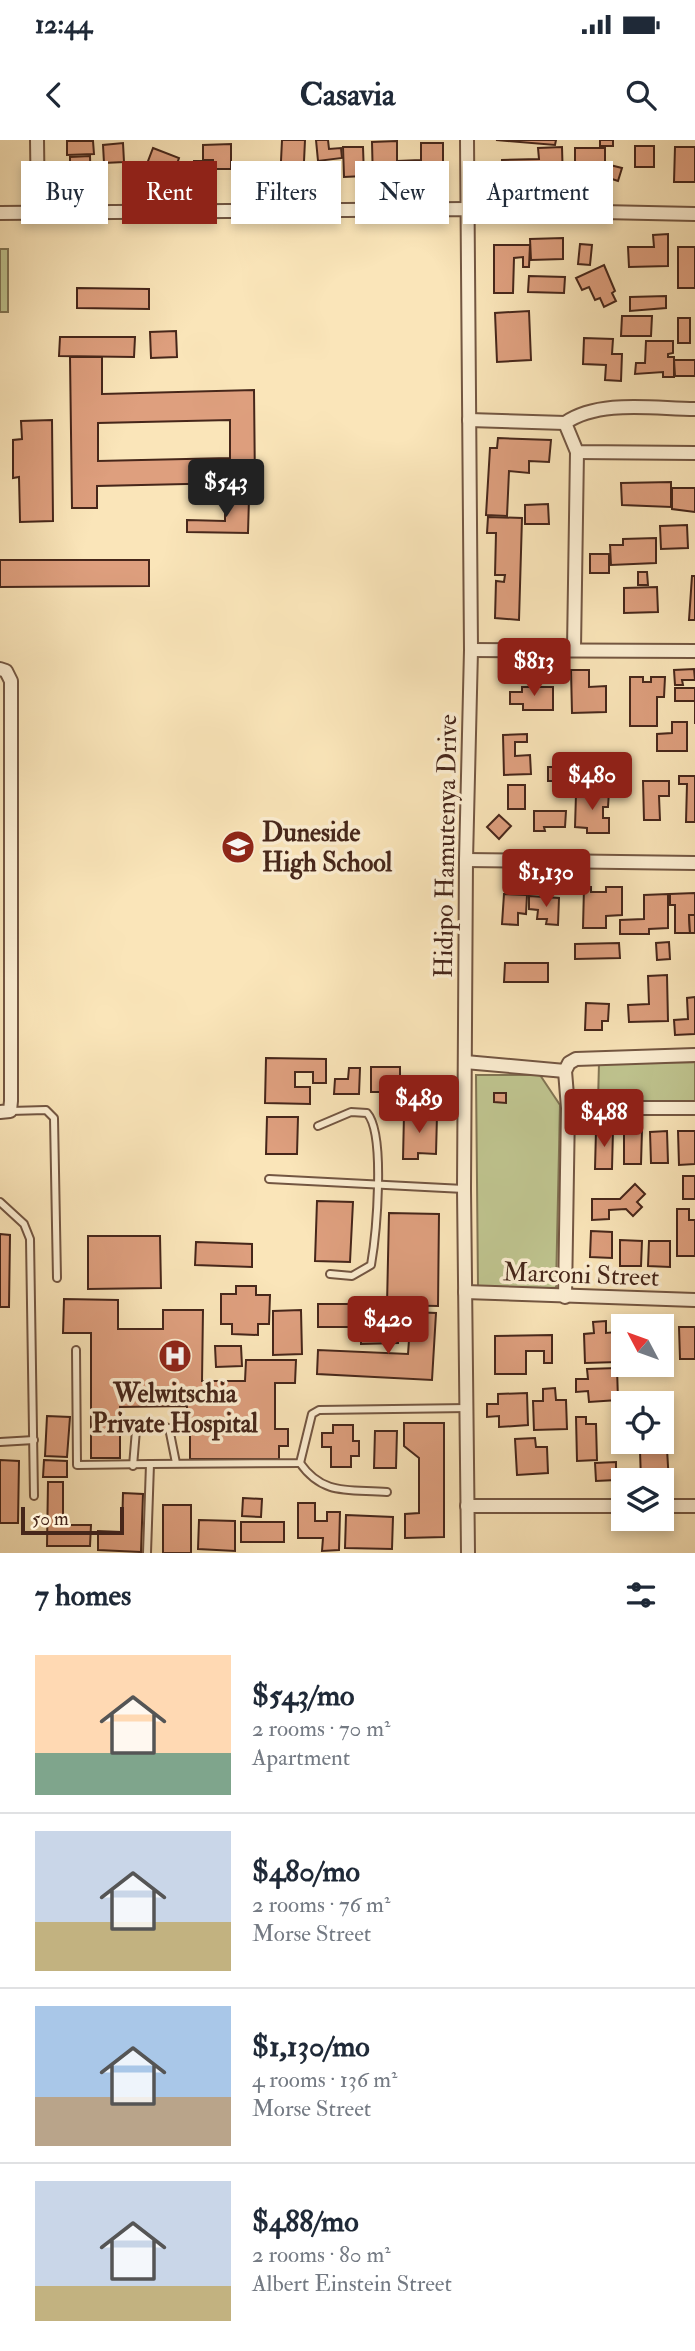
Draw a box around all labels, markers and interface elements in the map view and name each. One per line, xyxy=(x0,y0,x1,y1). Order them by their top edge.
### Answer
text: 12:44 xyxy=(35,9,92,41)
text: Casavia xyxy=(300,75,395,115)
icon: back xyxy=(35,76,73,114)
icon: search xyxy=(622,76,660,114)
chip: Buy xyxy=(21,161,108,224)
chip: Rent xyxy=(122,161,217,224)
chip: Filters xyxy=(231,161,341,224)
chip: New xyxy=(355,161,449,224)
chip: Apartment xyxy=(463,161,613,224)
pin: $543 xyxy=(185,460,267,519)
text: $543 xyxy=(204,467,248,496)
pin: $813 xyxy=(493,638,575,698)
text: $813 xyxy=(514,646,554,675)
street label: Hidipo Hamutenya Drive xyxy=(428,714,465,978)
pin: $480 xyxy=(551,752,633,812)
text: $480 xyxy=(568,760,616,789)
place label: Duneside High School xyxy=(262,817,393,880)
school or university icon: Duneside High School xyxy=(219,828,257,866)
pin: $1,130 xyxy=(489,850,603,909)
text: $1,130 xyxy=(518,857,574,886)
pin: $489 xyxy=(378,1076,460,1135)
text: $489 xyxy=(395,1083,443,1112)
pin: $488 xyxy=(563,1090,645,1149)
text: $488 xyxy=(580,1097,628,1126)
street label: Marconi Street xyxy=(502,1256,660,1294)
pin: $420 xyxy=(347,1296,429,1356)
text: $420 xyxy=(364,1304,412,1333)
north arrow xyxy=(611,1314,674,1377)
map controls xyxy=(611,1314,674,1531)
hospital icon: Welwitschia Private Hospital xyxy=(156,1337,194,1375)
place label: Welwitschia Private Hospital xyxy=(92,1378,258,1441)
button: locate xyxy=(611,1391,674,1454)
button: layers xyxy=(611,1468,674,1531)
scale bar xyxy=(21,1504,124,1536)
text: 50 m xyxy=(32,1507,69,1531)
icon: filters xyxy=(622,1576,660,1614)
text: 7 homes xyxy=(35,1577,131,1614)
text: $543/mo xyxy=(252,1677,355,1714)
icon: home xyxy=(91,1683,175,1767)
text: 2 rooms · 70 m² xyxy=(252,1714,391,1743)
text: Apartment xyxy=(252,1743,350,1772)
text: $480/mo xyxy=(252,1853,360,1890)
icon: home xyxy=(91,1859,175,1943)
text: 2 rooms · 76 m² xyxy=(252,1890,390,1919)
text: Morse Street xyxy=(252,1919,371,1948)
text: $1,130/mo xyxy=(252,2028,370,2065)
icon: home xyxy=(91,2034,175,2118)
text: 4 rooms · 136 m² xyxy=(252,2065,398,2094)
text: Morse Street xyxy=(252,2094,371,2123)
text: $488/mo xyxy=(252,2203,359,2240)
icon: home xyxy=(91,2209,175,2293)
text: 2 rooms · 80 m² xyxy=(252,2240,391,2269)
text: Albert Einstein Street xyxy=(252,2269,452,2298)

